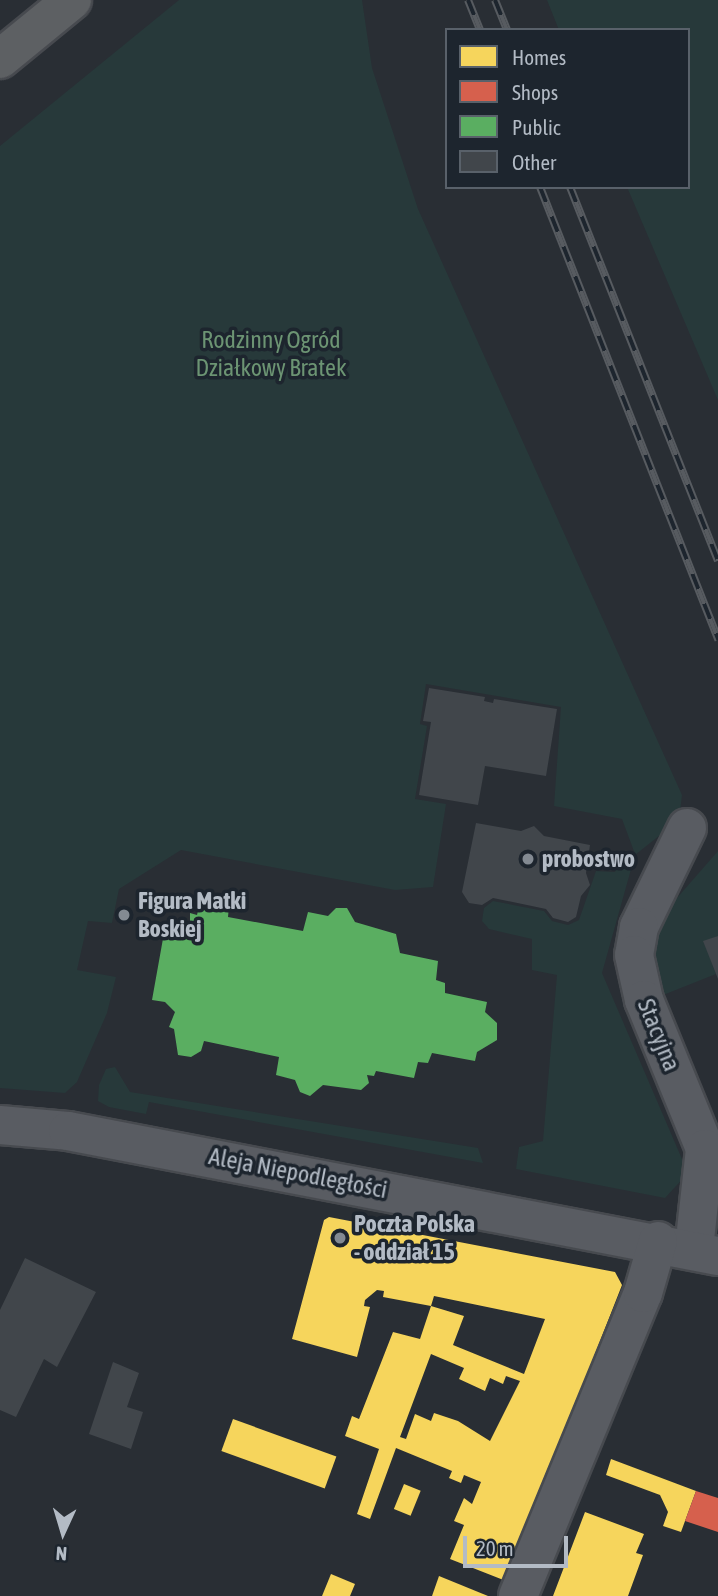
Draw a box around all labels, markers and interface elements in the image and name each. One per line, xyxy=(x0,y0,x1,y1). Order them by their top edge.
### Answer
legend xyxy=(445,28,690,189)
text: Homes xyxy=(512,45,566,69)
text: Shops xyxy=(512,80,558,104)
text: Public xyxy=(512,115,561,139)
text: Other xyxy=(512,150,556,174)
park label: Rodzinny Ogród Działkowy Bratek xyxy=(195,326,347,382)
place label: probostwo xyxy=(542,845,635,873)
marker: probostwo xyxy=(520,851,536,867)
place label: Figura Matki Boskiej xyxy=(138,887,246,943)
marker: Figura Matki Boskiej xyxy=(116,907,132,923)
street label: Stacyjna xyxy=(632,995,686,1075)
street label: Aleja Niepodległości xyxy=(206,1142,390,1204)
place label: Poczta Polska - oddział 15 xyxy=(354,1210,475,1266)
marker: Poczta Polska - oddział 15 xyxy=(332,1230,348,1246)
north arrow xyxy=(28,1498,98,1568)
scale bar xyxy=(466,1522,571,1566)
text: 20 m xyxy=(476,1536,514,1560)
text: N xyxy=(55,1543,68,1565)

